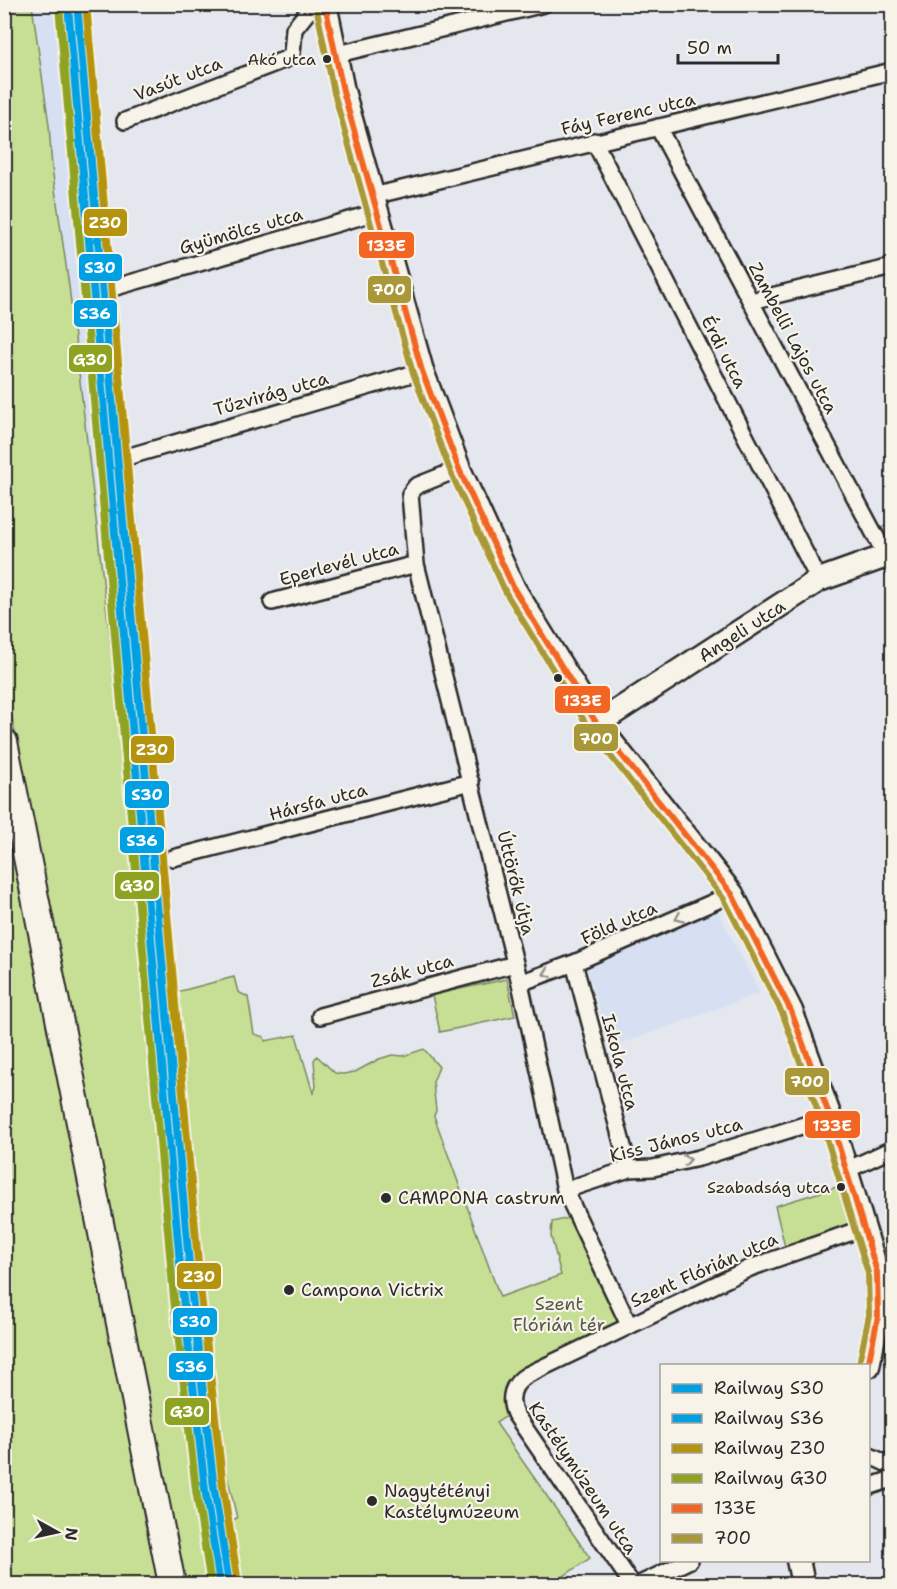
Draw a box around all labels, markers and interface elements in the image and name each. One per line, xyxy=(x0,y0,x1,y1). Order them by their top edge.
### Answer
scale bar xyxy=(678,27,778,65)
text: 50 m xyxy=(687,36,732,60)
place label: Akó utca xyxy=(247,49,316,70)
street label: Vasút utca xyxy=(131,51,225,107)
marker: Akó utca xyxy=(321,53,333,65)
street label: Fáy Ferenc utca xyxy=(559,87,697,141)
street label: Gyümölcs utca xyxy=(177,202,305,260)
line badge: Z30 xyxy=(83,208,128,237)
text: Z30 xyxy=(89,212,121,233)
line badge: 133E xyxy=(358,231,415,259)
text: 133E xyxy=(366,235,406,256)
line badge: S30 xyxy=(78,253,123,282)
text: S30 xyxy=(84,257,116,278)
street label: Zambelli Lajos utca xyxy=(743,258,843,418)
line badge: 700 xyxy=(367,275,412,304)
text: 700 xyxy=(372,279,406,300)
line badge: S36 xyxy=(73,299,118,328)
text: S36 xyxy=(79,303,111,324)
street label: Érdi utca xyxy=(695,312,753,392)
line badge: G30 xyxy=(68,344,113,373)
text: G30 xyxy=(73,349,107,370)
street label: Tűzvirág utca xyxy=(211,366,331,422)
street label: Eperlevél utca xyxy=(277,537,401,591)
street label: Angeli utca xyxy=(694,594,790,668)
unlabelled marker xyxy=(552,672,564,684)
line badge: 133E xyxy=(554,685,611,714)
text: 133E xyxy=(562,690,602,711)
line badge: 700 xyxy=(573,723,619,752)
text: 700 xyxy=(579,728,613,749)
line badge: Z30 xyxy=(130,735,175,764)
text: Z30 xyxy=(136,739,168,760)
street label: Hársfa utca xyxy=(266,777,370,827)
line badge: S30 xyxy=(124,780,170,809)
text: S30 xyxy=(131,784,163,805)
line badge: S36 xyxy=(119,826,165,854)
street label: Úttörők útja xyxy=(491,828,541,938)
text: S36 xyxy=(126,830,158,851)
line badge: G30 xyxy=(114,871,160,900)
text: G30 xyxy=(120,875,154,896)
street label: Föld utca xyxy=(577,896,661,950)
one-way arrow xyxy=(674,911,685,923)
street label: Zsák utca xyxy=(368,948,456,994)
one-way arrow xyxy=(542,966,553,979)
street label: Iskola utca xyxy=(596,1011,644,1113)
line badge: 700 xyxy=(784,1067,830,1096)
text: 700 xyxy=(790,1071,824,1092)
line badge: 133E xyxy=(804,1110,861,1139)
street label: Kiss János utca xyxy=(607,1112,745,1168)
text: 133E xyxy=(812,1115,852,1136)
one-way arrow xyxy=(682,1154,691,1166)
place label: Szabadság utca xyxy=(707,1177,830,1198)
marker: Szabadság utca xyxy=(835,1181,847,1193)
place label: CAMPONA castrum xyxy=(398,1186,565,1210)
marker: CAMPONA castrum xyxy=(379,1191,393,1205)
street label: Szent Flórián utca xyxy=(626,1227,782,1313)
line badge: Z30 xyxy=(176,1262,222,1290)
text: Z30 xyxy=(183,1266,215,1287)
place label: Campona Victrix xyxy=(301,1278,443,1302)
marker: Campona Victrix xyxy=(282,1283,296,1297)
park label: Szent Flórián tér xyxy=(513,1292,605,1337)
line badge: S30 xyxy=(172,1307,218,1336)
text: S30 xyxy=(179,1311,211,1332)
line badge: S36 xyxy=(168,1352,214,1381)
text: S36 xyxy=(175,1356,207,1377)
legend xyxy=(660,1364,870,1562)
text: Railway S30 xyxy=(714,1376,824,1400)
line badge: G30 xyxy=(164,1397,210,1426)
street label: Kastélymúzeum utca xyxy=(523,1397,643,1559)
text: G30 xyxy=(170,1401,204,1422)
text: Railway S36 xyxy=(714,1406,824,1430)
text: Railway Z30 xyxy=(714,1436,825,1460)
text: Railway G30 xyxy=(714,1466,828,1490)
place label: Nagytétényi Kastélymúzeum xyxy=(384,1479,519,1524)
marker: Nagytétényi Kastélymúzeum xyxy=(365,1494,379,1508)
text: 133E xyxy=(714,1496,756,1520)
north arrow xyxy=(27,1502,87,1562)
text: N xyxy=(60,1526,83,1542)
text: 700 xyxy=(714,1526,751,1550)

